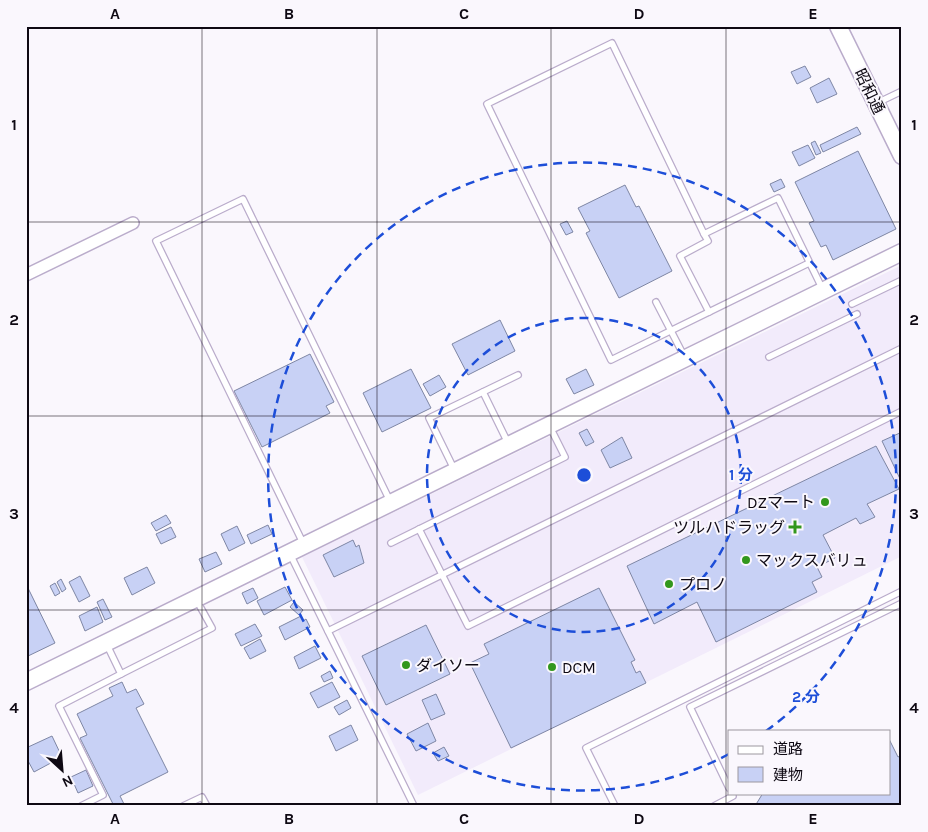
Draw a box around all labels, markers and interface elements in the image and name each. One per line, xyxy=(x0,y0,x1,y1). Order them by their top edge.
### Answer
text: A xyxy=(110,4,120,23)
text: B xyxy=(284,4,294,23)
text: C xyxy=(459,4,469,23)
text: D xyxy=(634,4,645,23)
text: E xyxy=(808,4,818,23)
street label: 昭和通 xyxy=(850,65,889,117)
text: 1 xyxy=(11,115,17,134)
text: 1 xyxy=(911,115,917,134)
text: 2 xyxy=(9,310,19,329)
text: 2 xyxy=(909,310,919,329)
centre of rings xyxy=(575,466,593,484)
text: 1 分 xyxy=(729,466,753,484)
place label: DZマート xyxy=(747,493,815,512)
marker: DZマート xyxy=(819,496,831,508)
text: 3 xyxy=(9,504,19,523)
text: 3 xyxy=(909,504,919,523)
place label: ツルハドラッグ xyxy=(673,518,785,537)
marker: ツルハドラッグ xyxy=(789,521,801,533)
place label: マックスバリュ xyxy=(756,551,868,570)
marker: マックスバリュ xyxy=(740,554,752,566)
place label: プロノ xyxy=(679,575,727,594)
marker: プロノ xyxy=(663,578,675,590)
place label: ダイソー xyxy=(416,656,480,675)
place label: DCM xyxy=(562,658,596,677)
marker: ダイソー xyxy=(400,659,412,671)
marker: DCM xyxy=(546,661,558,673)
text: 2 分 xyxy=(792,688,820,706)
text: 4 xyxy=(9,698,19,717)
text: 4 xyxy=(909,698,919,717)
legend xyxy=(728,730,890,794)
text: 道路 xyxy=(773,740,803,758)
north arrow xyxy=(38,744,88,794)
text: 建物 xyxy=(773,766,803,784)
text: N xyxy=(59,771,76,791)
text: A xyxy=(110,809,120,828)
text: B xyxy=(284,809,294,828)
text: C xyxy=(459,809,469,828)
text: D xyxy=(634,809,645,828)
text: E xyxy=(808,809,818,828)

